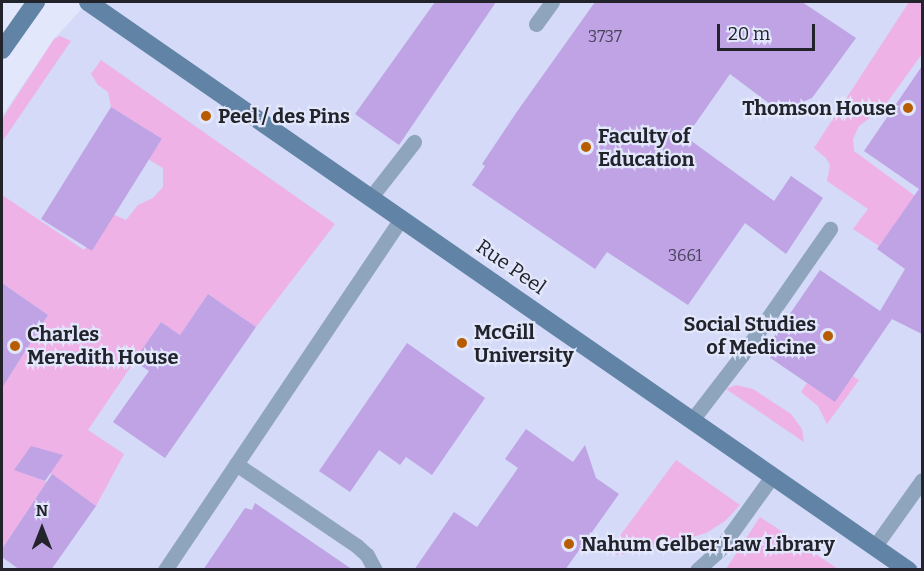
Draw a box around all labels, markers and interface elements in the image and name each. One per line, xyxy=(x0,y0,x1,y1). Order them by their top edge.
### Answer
scale bar xyxy=(720,12,818,50)
text: 20 m xyxy=(728,23,770,45)
house number: 3737 xyxy=(588,27,622,47)
place label: Thomson House xyxy=(742,96,896,120)
marker: Thomson House xyxy=(901,101,915,115)
place label: Peel / des Pins xyxy=(218,104,350,128)
marker: Peel / des Pins xyxy=(199,109,213,123)
place label: Faculty of Education xyxy=(598,124,694,171)
marker: Faculty of Education xyxy=(579,140,593,154)
street label: Rue Peel xyxy=(472,234,550,300)
house number: 3661 xyxy=(668,246,702,266)
place label: Social Studies of Medicine xyxy=(684,312,816,359)
place label: McGill University xyxy=(474,320,574,367)
place label: Charles Meredith House xyxy=(27,322,178,369)
marker: Social Studies of Medicine xyxy=(821,329,835,343)
marker: McGill University xyxy=(455,336,469,350)
marker: Charles Meredith House xyxy=(8,339,22,353)
north arrow xyxy=(12,499,72,559)
text: N xyxy=(36,501,48,520)
place label: Nahum Gelber Law Library xyxy=(581,532,835,556)
marker: Nahum Gelber Law Library xyxy=(562,537,576,551)

